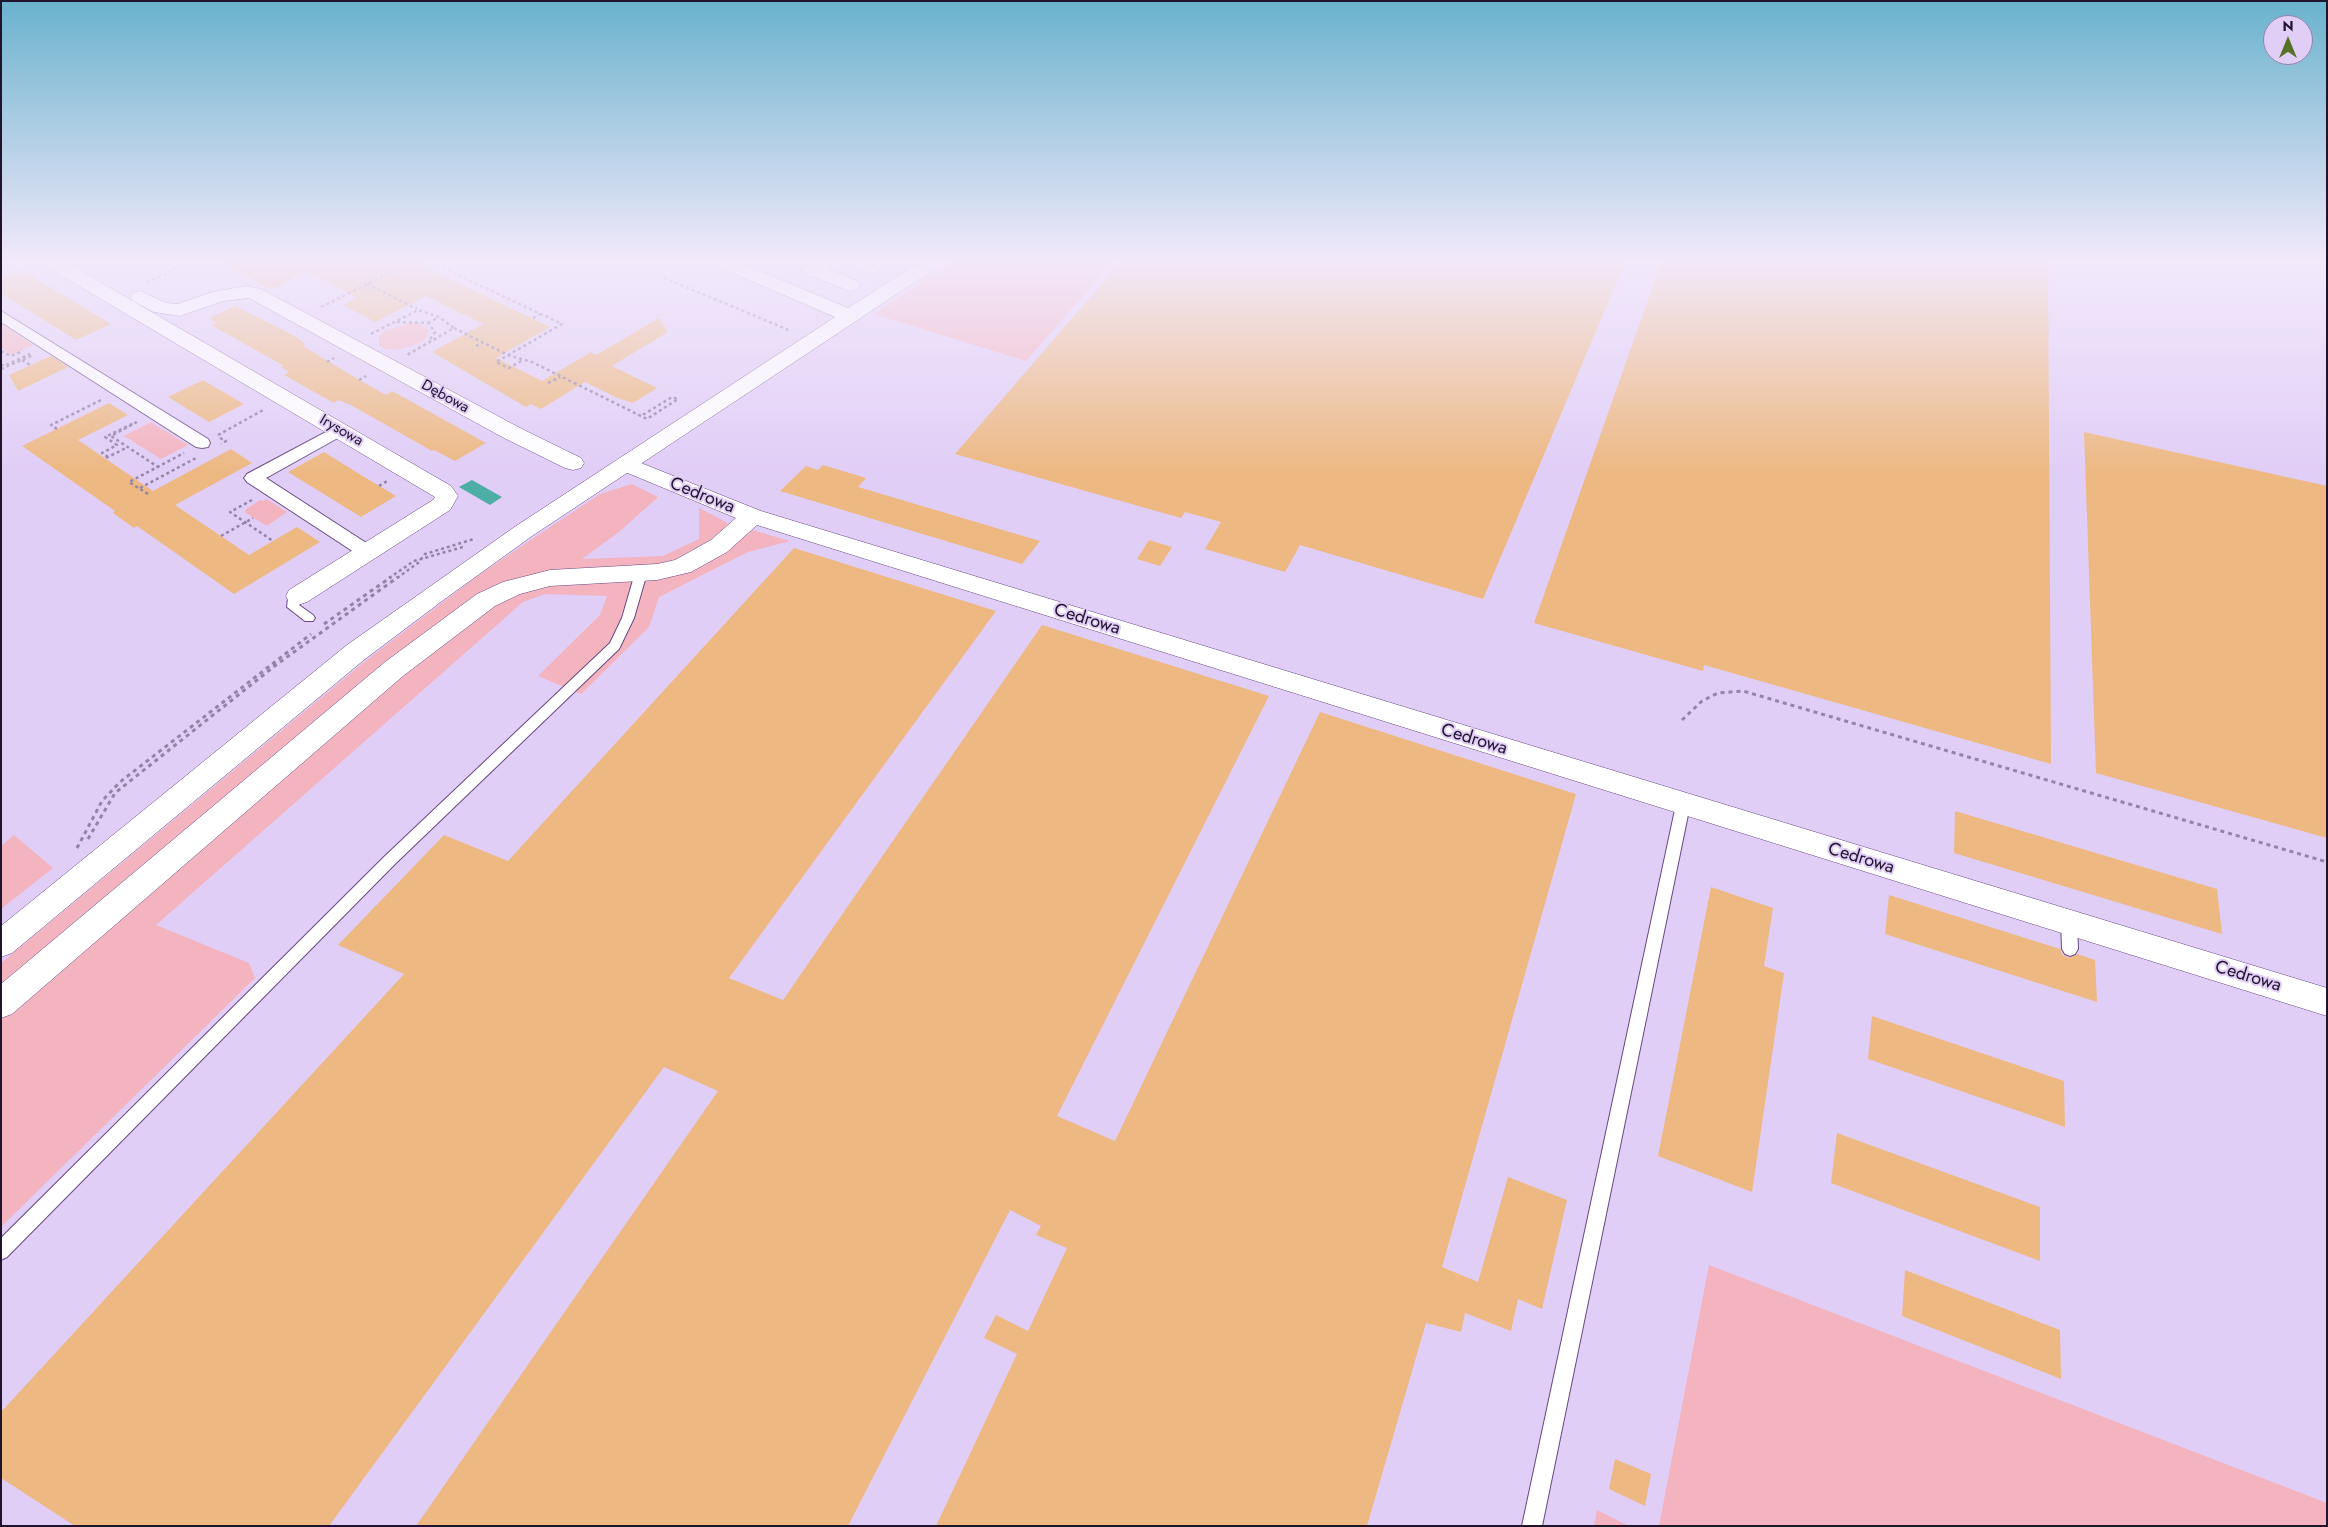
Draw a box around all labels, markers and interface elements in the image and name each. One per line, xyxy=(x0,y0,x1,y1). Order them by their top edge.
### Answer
north arrow xyxy=(2263,15,2313,65)
text: N xyxy=(2282,16,2294,36)
street label: Dębowa xyxy=(418,377,472,417)
street label: Irysowa xyxy=(316,411,366,451)
street label: Cedrowa xyxy=(666,473,738,519)
street label: Cedrowa xyxy=(1051,600,1123,640)
street label: Cedrowa xyxy=(1438,720,1510,760)
street label: Cedrowa xyxy=(1825,839,1897,879)
street label: Cedrowa xyxy=(2212,957,2284,997)

